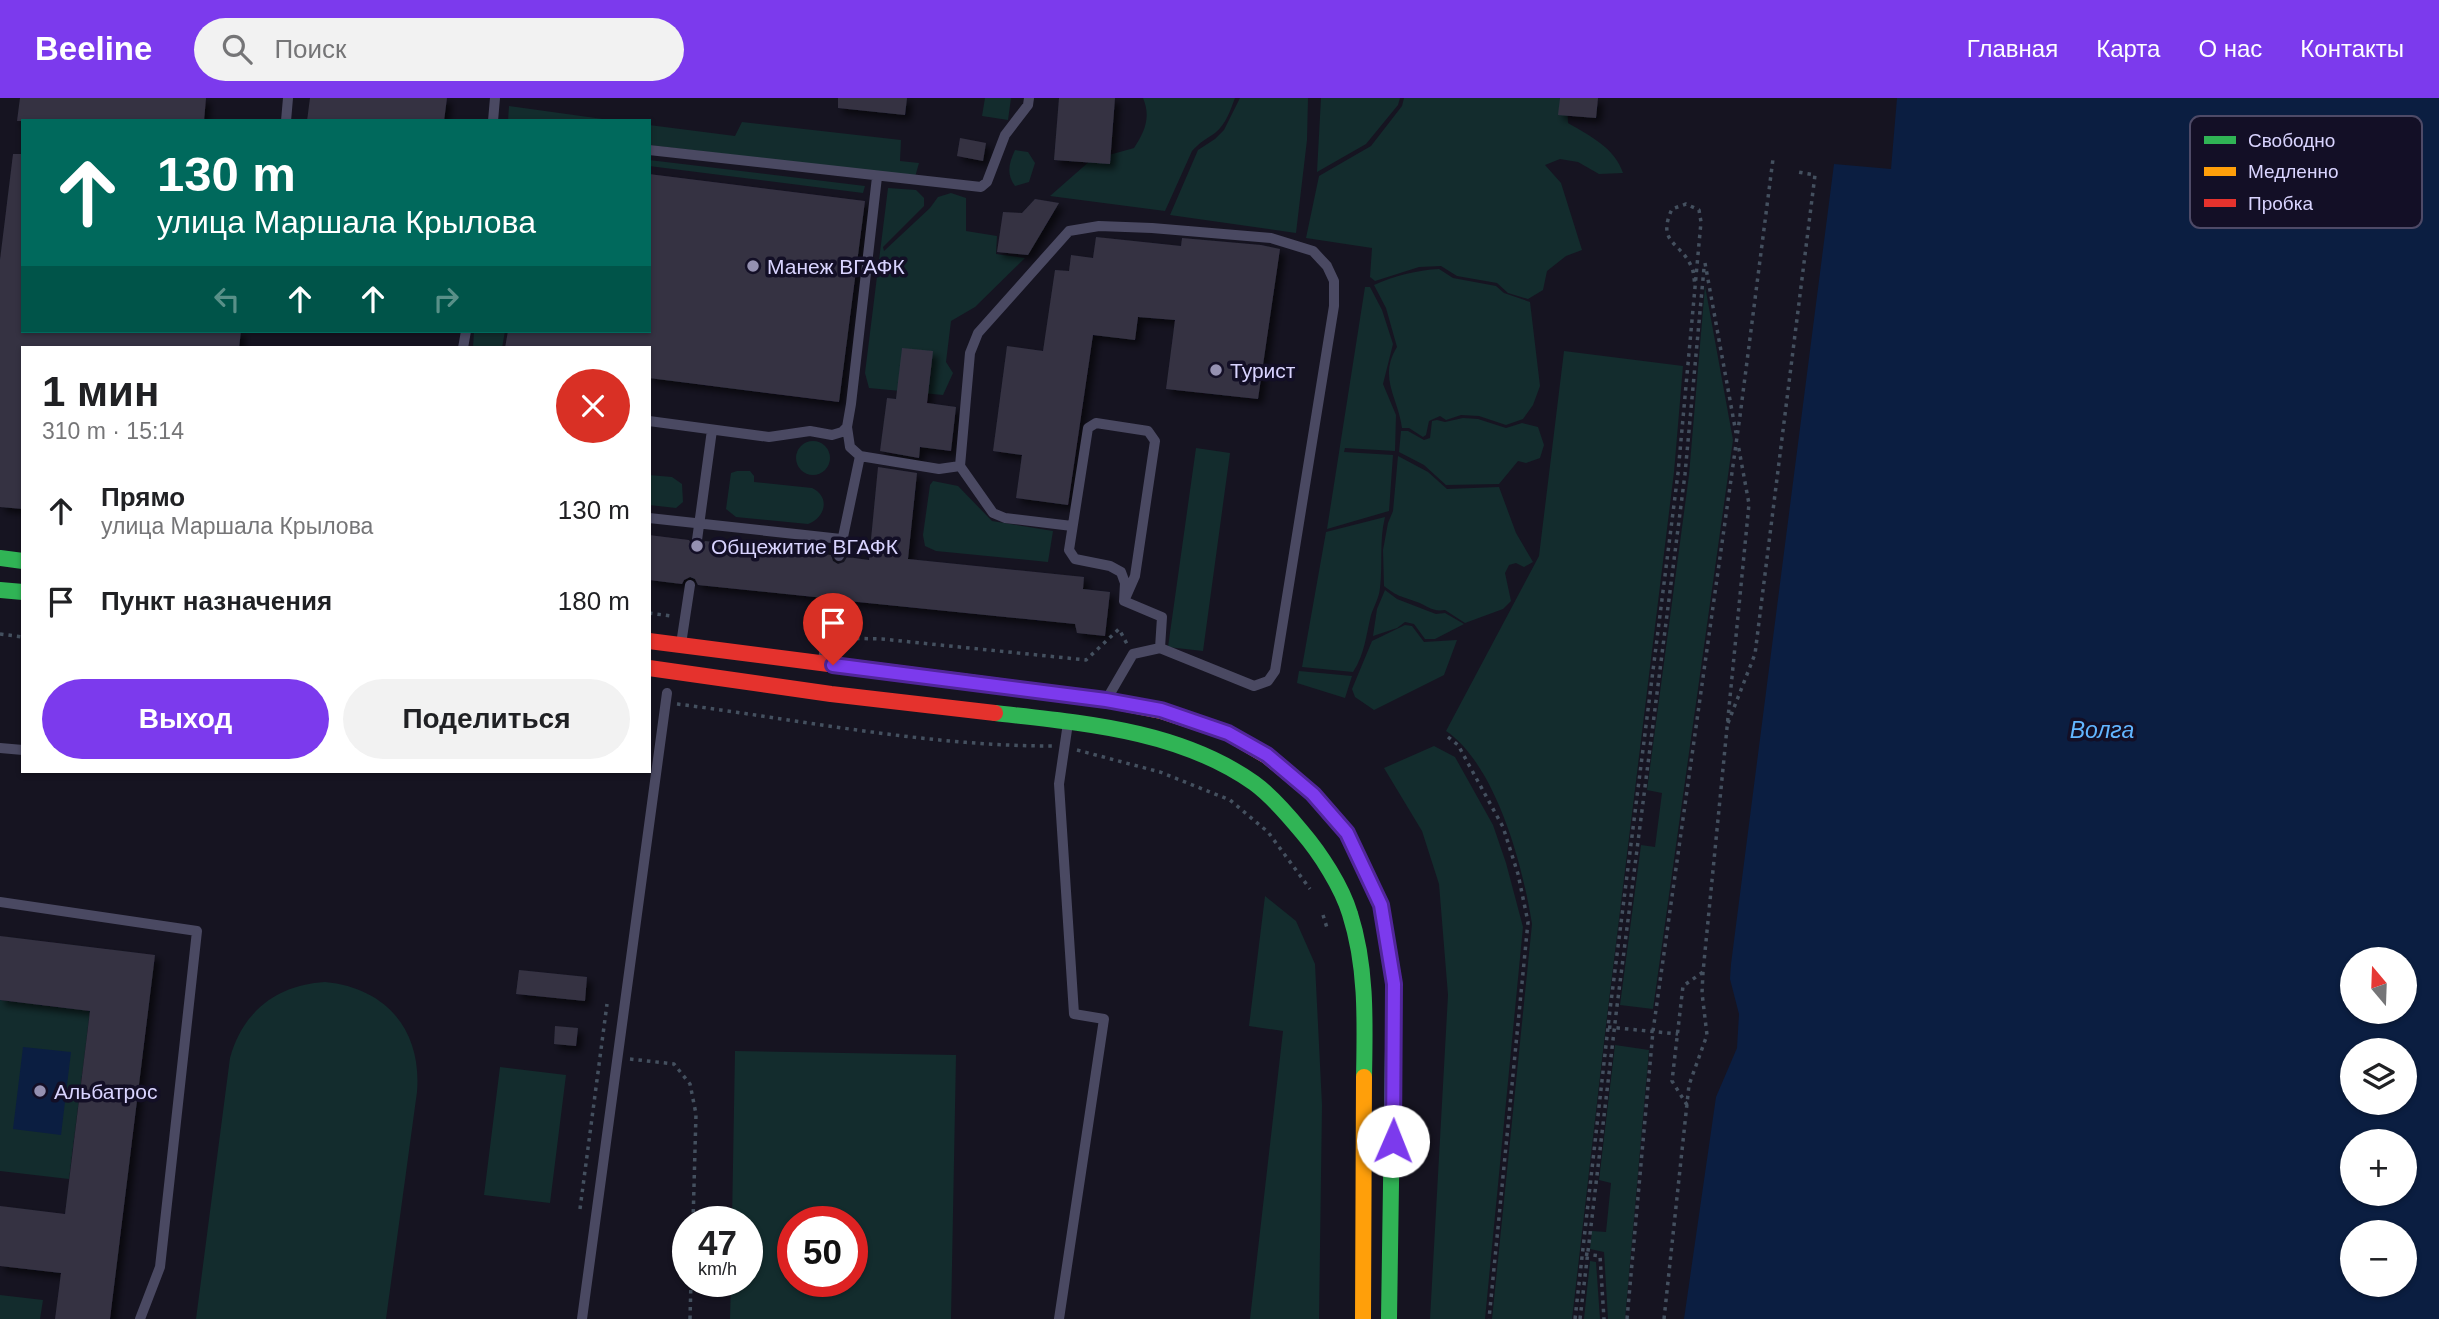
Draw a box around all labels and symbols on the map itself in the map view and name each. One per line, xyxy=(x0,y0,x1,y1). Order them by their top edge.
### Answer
legend xyxy=(2190,116,2422,228)
text: Свободно xyxy=(2248,130,2335,151)
text: Медленно xyxy=(2248,161,2338,182)
text: Пробка xyxy=(2248,193,2313,214)
place label: Манеж ВГАФК xyxy=(767,255,906,278)
marker: Манеж ВГАФК xyxy=(745,258,761,274)
place label: Турист xyxy=(1230,359,1296,382)
marker: Турист xyxy=(1208,362,1224,378)
place label: Общежитие ВГАФК xyxy=(711,535,899,558)
marker: Общежитие ВГАФК xyxy=(689,538,705,554)
pin xyxy=(803,593,863,665)
water label: Волга xyxy=(2070,717,2134,743)
north arrow xyxy=(2340,947,2417,1024)
place label: Альбатрос xyxy=(54,1080,157,1103)
marker: Альбатрос xyxy=(32,1083,48,1099)
position arrow xyxy=(1356,1104,1430,1178)
speed limit sign: 50 xyxy=(777,1206,868,1297)

